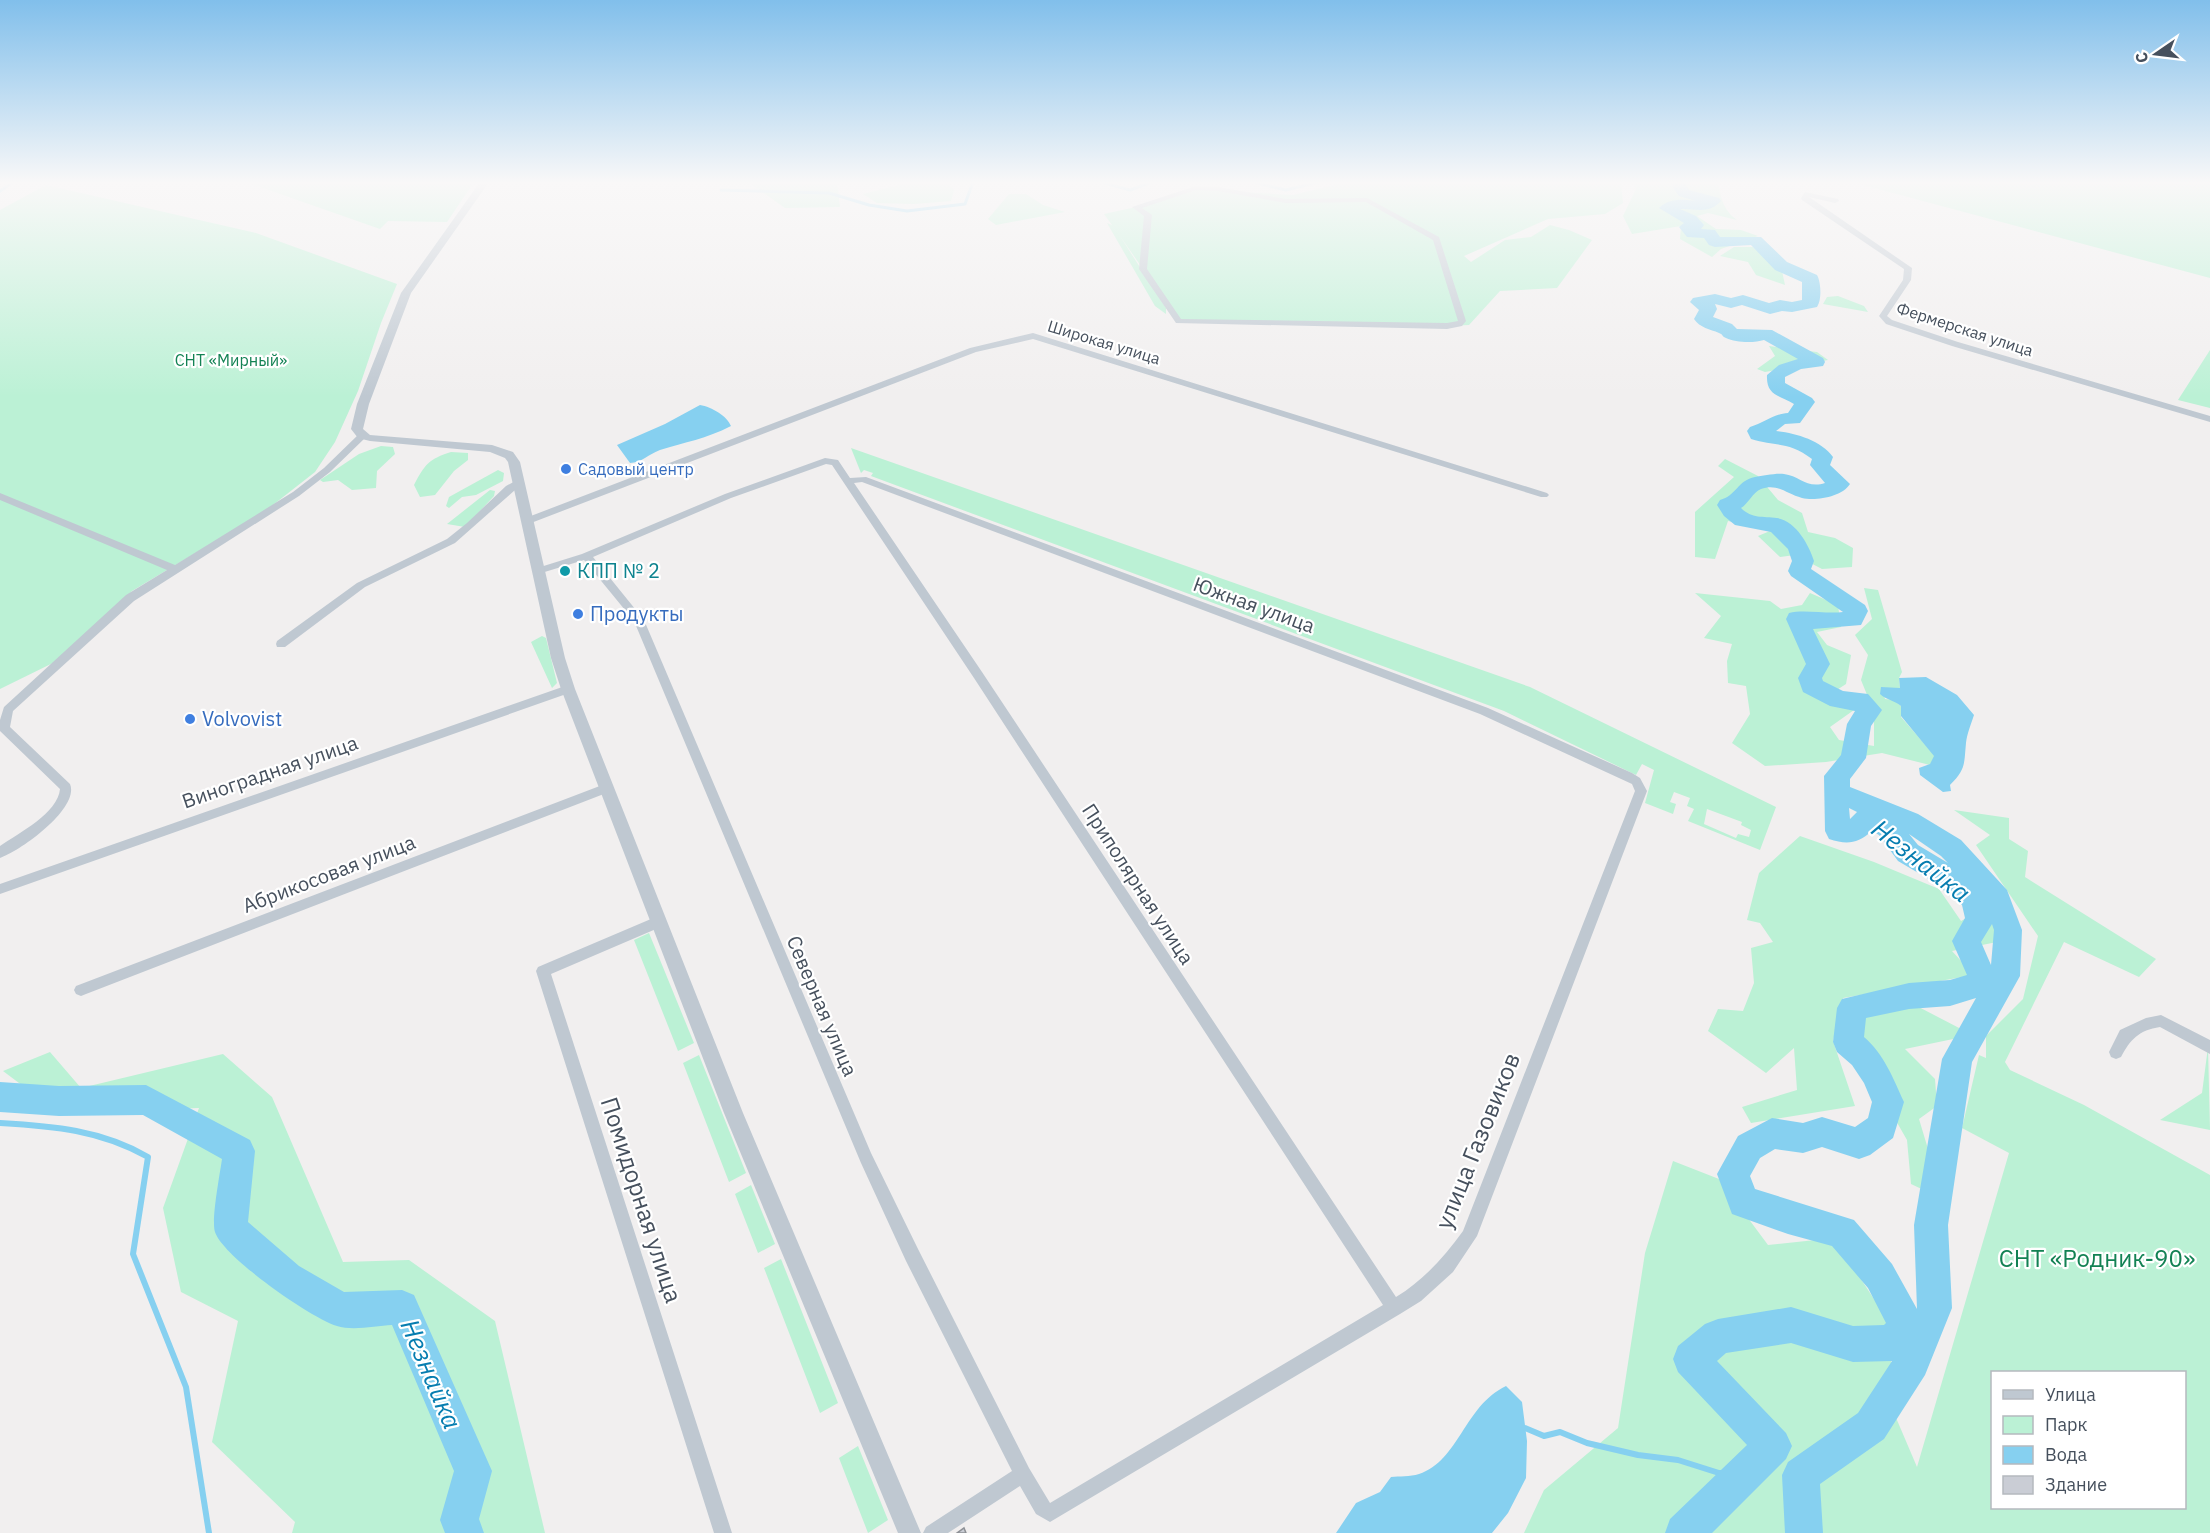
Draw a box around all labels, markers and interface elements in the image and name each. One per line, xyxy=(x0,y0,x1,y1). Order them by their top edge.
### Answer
north arrow xyxy=(2126,24,2186,84)
text: С xyxy=(2130,50,2152,65)
street label: Фермерская улица xyxy=(1894,297,2036,361)
street label: Широкая улица xyxy=(1045,315,1163,369)
park label: СНТ «Мирный» xyxy=(175,350,287,370)
place label: Садовый центр xyxy=(578,459,694,479)
marker: Садовый центр xyxy=(559,462,573,476)
place label: КПП № 2 xyxy=(577,557,660,584)
marker: КПП № 2 xyxy=(558,564,572,578)
street label: Южная улица xyxy=(1190,570,1319,639)
place label: Продукты xyxy=(590,600,683,627)
marker: Продукты xyxy=(571,607,585,621)
place label: Volvovist xyxy=(202,705,282,732)
marker: Volvovist xyxy=(183,712,197,726)
street label: Виноградная улица xyxy=(178,729,362,814)
street label: Приполярная улица xyxy=(1076,798,1201,970)
water label: Незнайка xyxy=(1865,811,1978,909)
street label: Абрикосовая улица xyxy=(239,828,419,919)
street label: Северная улица xyxy=(781,931,864,1081)
street label: улица Газовиков xyxy=(1427,1048,1527,1234)
street label: Помидорная улица xyxy=(594,1093,690,1307)
park label: СНТ «Родник-90» xyxy=(1999,1242,2195,1274)
water label: Незнайка xyxy=(394,1313,470,1434)
legend xyxy=(1991,1371,2186,1509)
text: Улица xyxy=(2045,1383,2096,1406)
text: Парк xyxy=(2045,1413,2088,1436)
text: Вода xyxy=(2045,1443,2088,1466)
text: Здание xyxy=(2045,1473,2107,1496)

